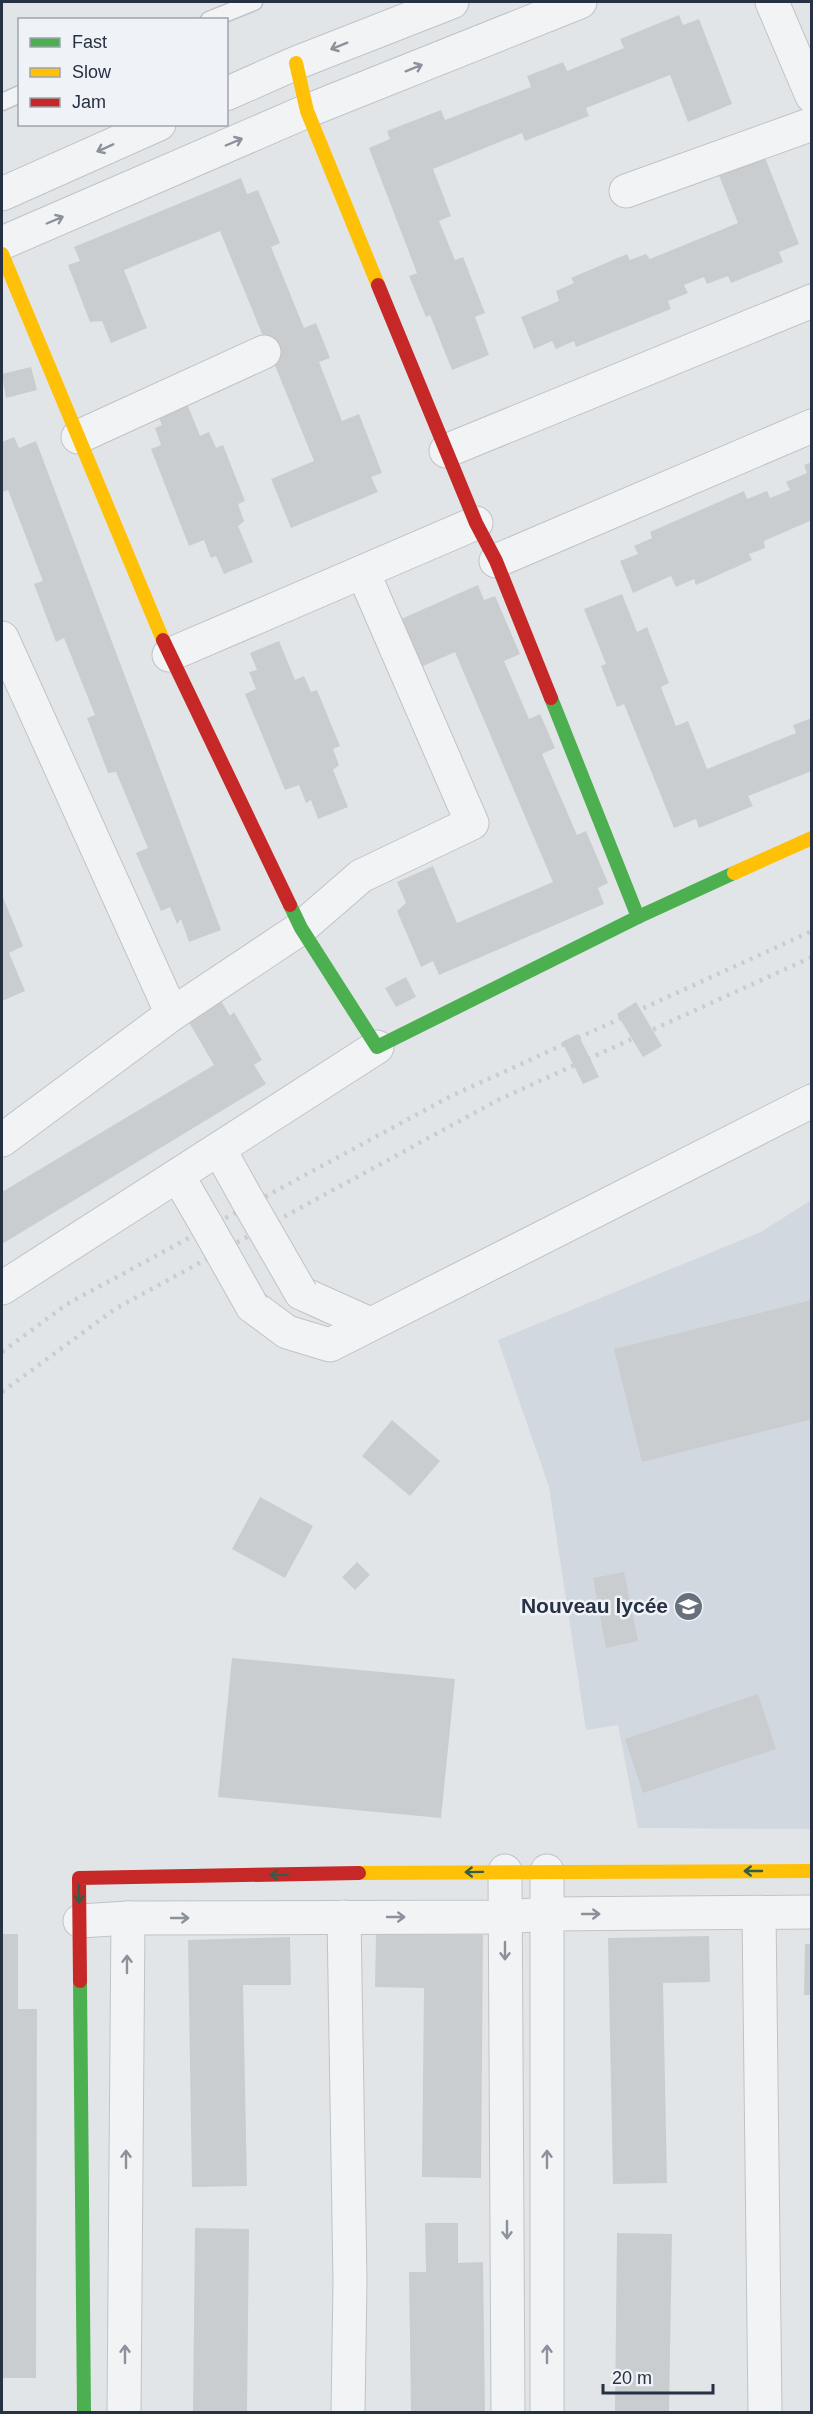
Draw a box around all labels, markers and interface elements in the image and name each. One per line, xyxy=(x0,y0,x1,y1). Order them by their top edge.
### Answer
legend xyxy=(18,18,228,126)
text: Fast xyxy=(72,32,107,52)
one-way arrow xyxy=(330,41,349,52)
text: Slow xyxy=(72,62,112,82)
one-way arrow xyxy=(405,62,423,73)
text: Jam xyxy=(72,92,106,112)
one-way arrow xyxy=(225,136,243,147)
one-way arrow xyxy=(97,143,115,155)
one-way arrow xyxy=(46,213,64,224)
school or university icon: Nouveau lycée xyxy=(673,1590,705,1622)
place label: Nouveau lycée xyxy=(521,1594,668,1617)
one-way arrow xyxy=(744,1865,764,1877)
one-way arrow xyxy=(465,1866,485,1878)
one-way arrow xyxy=(270,1869,290,1881)
one-way arrow xyxy=(73,1884,85,1904)
one-way arrow xyxy=(580,1908,600,1920)
one-way arrow xyxy=(386,1911,406,1923)
one-way arrow xyxy=(170,1912,190,1924)
one-way arrow xyxy=(499,1940,511,1960)
one-way arrow xyxy=(121,1955,133,1975)
one-way arrow xyxy=(120,2150,132,2170)
one-way arrow xyxy=(541,2150,553,2170)
one-way arrow xyxy=(501,2219,513,2239)
one-way arrow xyxy=(119,2345,131,2365)
one-way arrow xyxy=(541,2345,553,2365)
scale bar xyxy=(603,2357,712,2395)
text: 20 m xyxy=(612,2368,652,2388)

